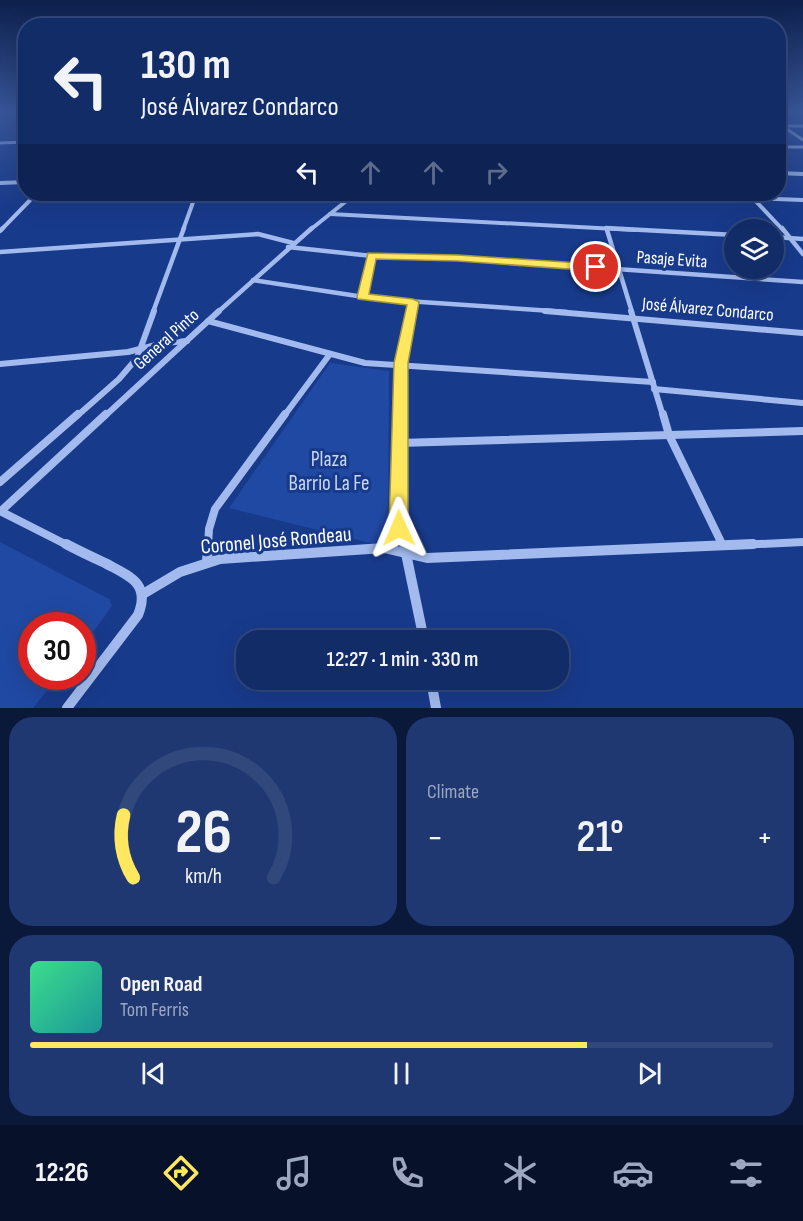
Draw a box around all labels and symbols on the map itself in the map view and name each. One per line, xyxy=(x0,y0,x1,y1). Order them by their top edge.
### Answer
pin xyxy=(570,241,621,292)
street label: Pasaje Evita xyxy=(636,247,708,272)
street label: José Álvarez Condarco xyxy=(640,293,774,326)
street label: General Pinto xyxy=(129,305,203,374)
park label: Plaza Barrio La Fe xyxy=(289,447,369,496)
position arrow xyxy=(367,496,431,560)
street label: Coronel José Rondeau xyxy=(200,521,353,560)
speed limit sign: 30 xyxy=(18,612,96,690)

